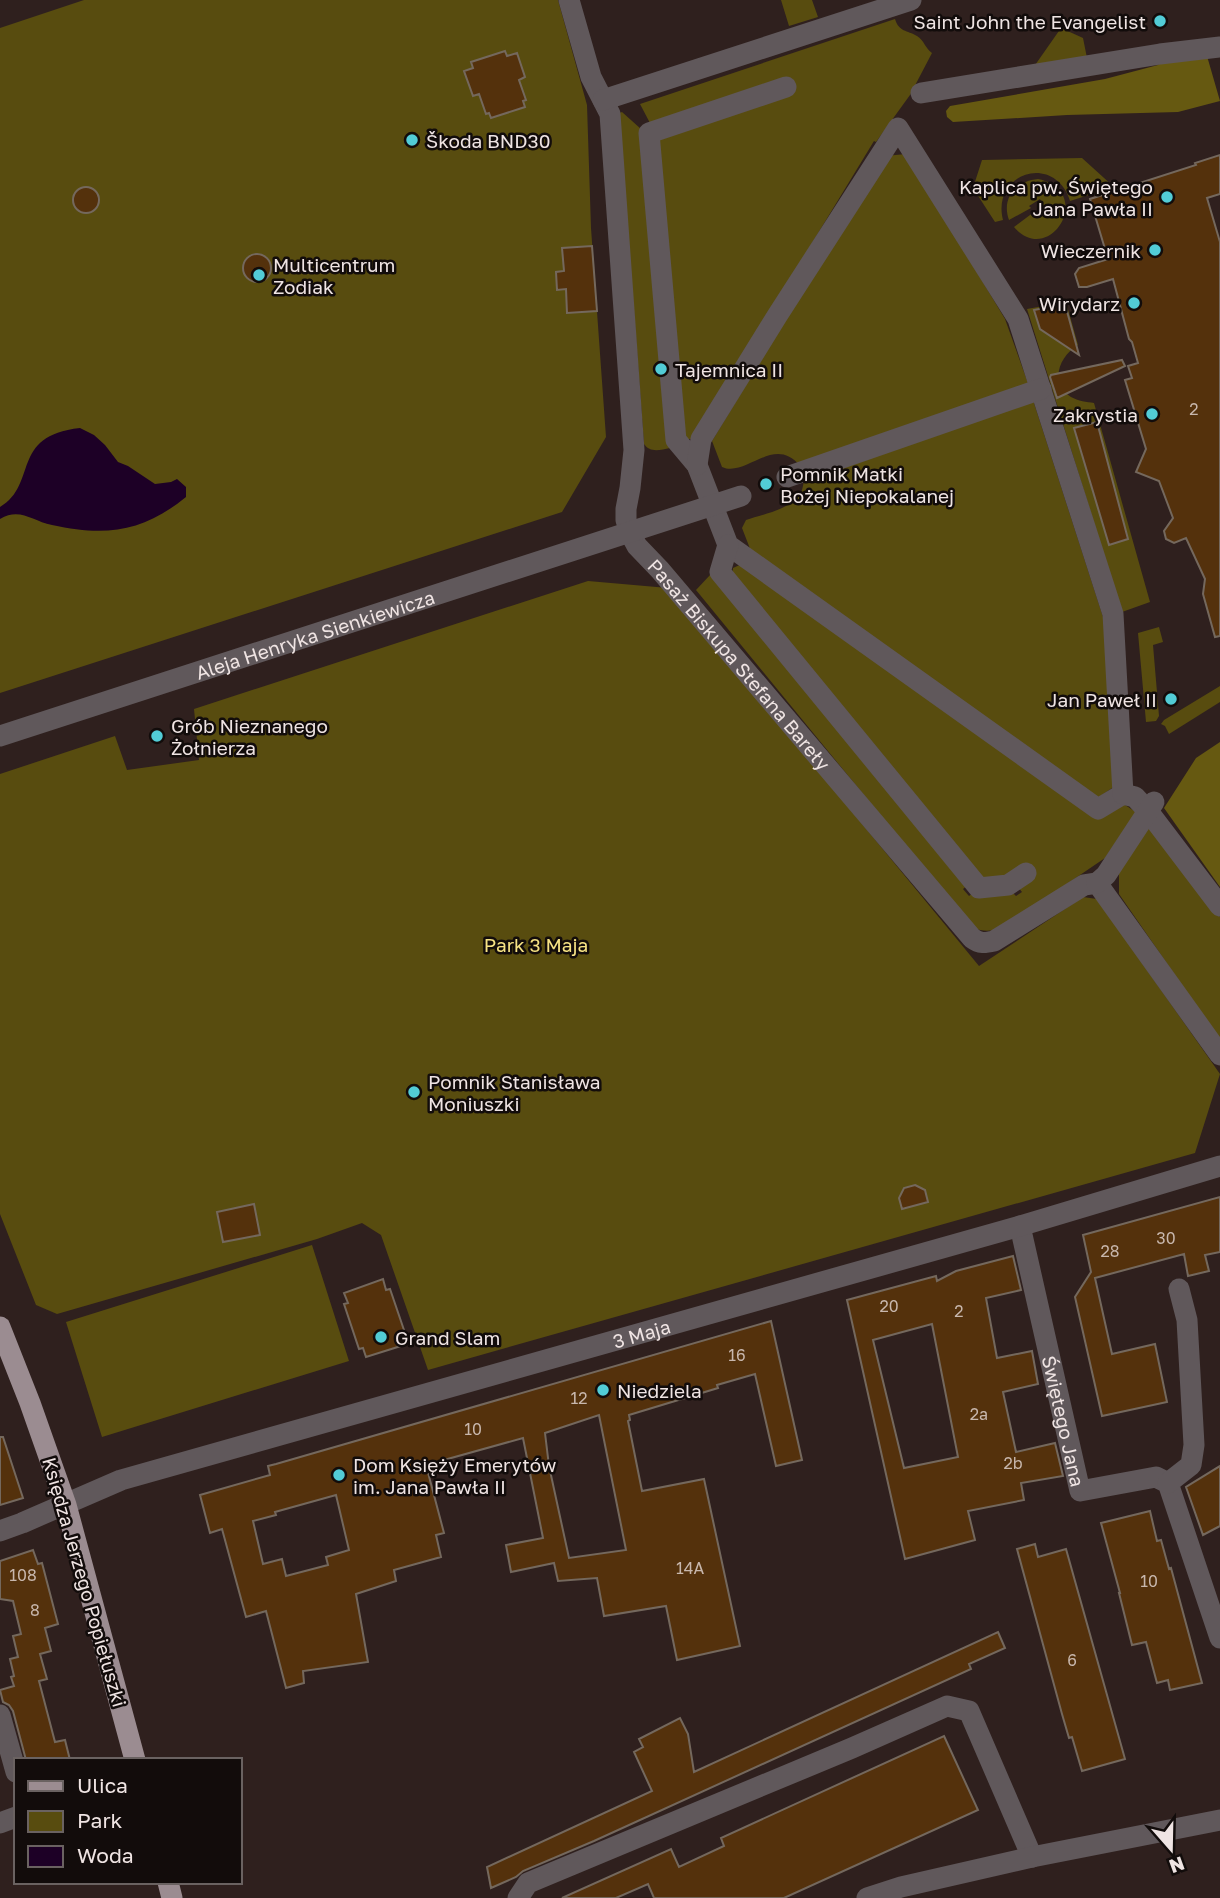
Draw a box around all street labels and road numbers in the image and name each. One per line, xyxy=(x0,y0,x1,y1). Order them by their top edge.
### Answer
street label: Pasaż Biskupa Stefana Bareły xyxy=(644,554,836,775)
street label: Aleja Henryka Sienkiewicza xyxy=(193,585,437,683)
street label: 3 Maja xyxy=(610,1314,673,1352)
street label: Świętego Jana xyxy=(1038,1353,1090,1489)
street label: Księdza Jerzego Popiełuszki xyxy=(38,1454,132,1710)

